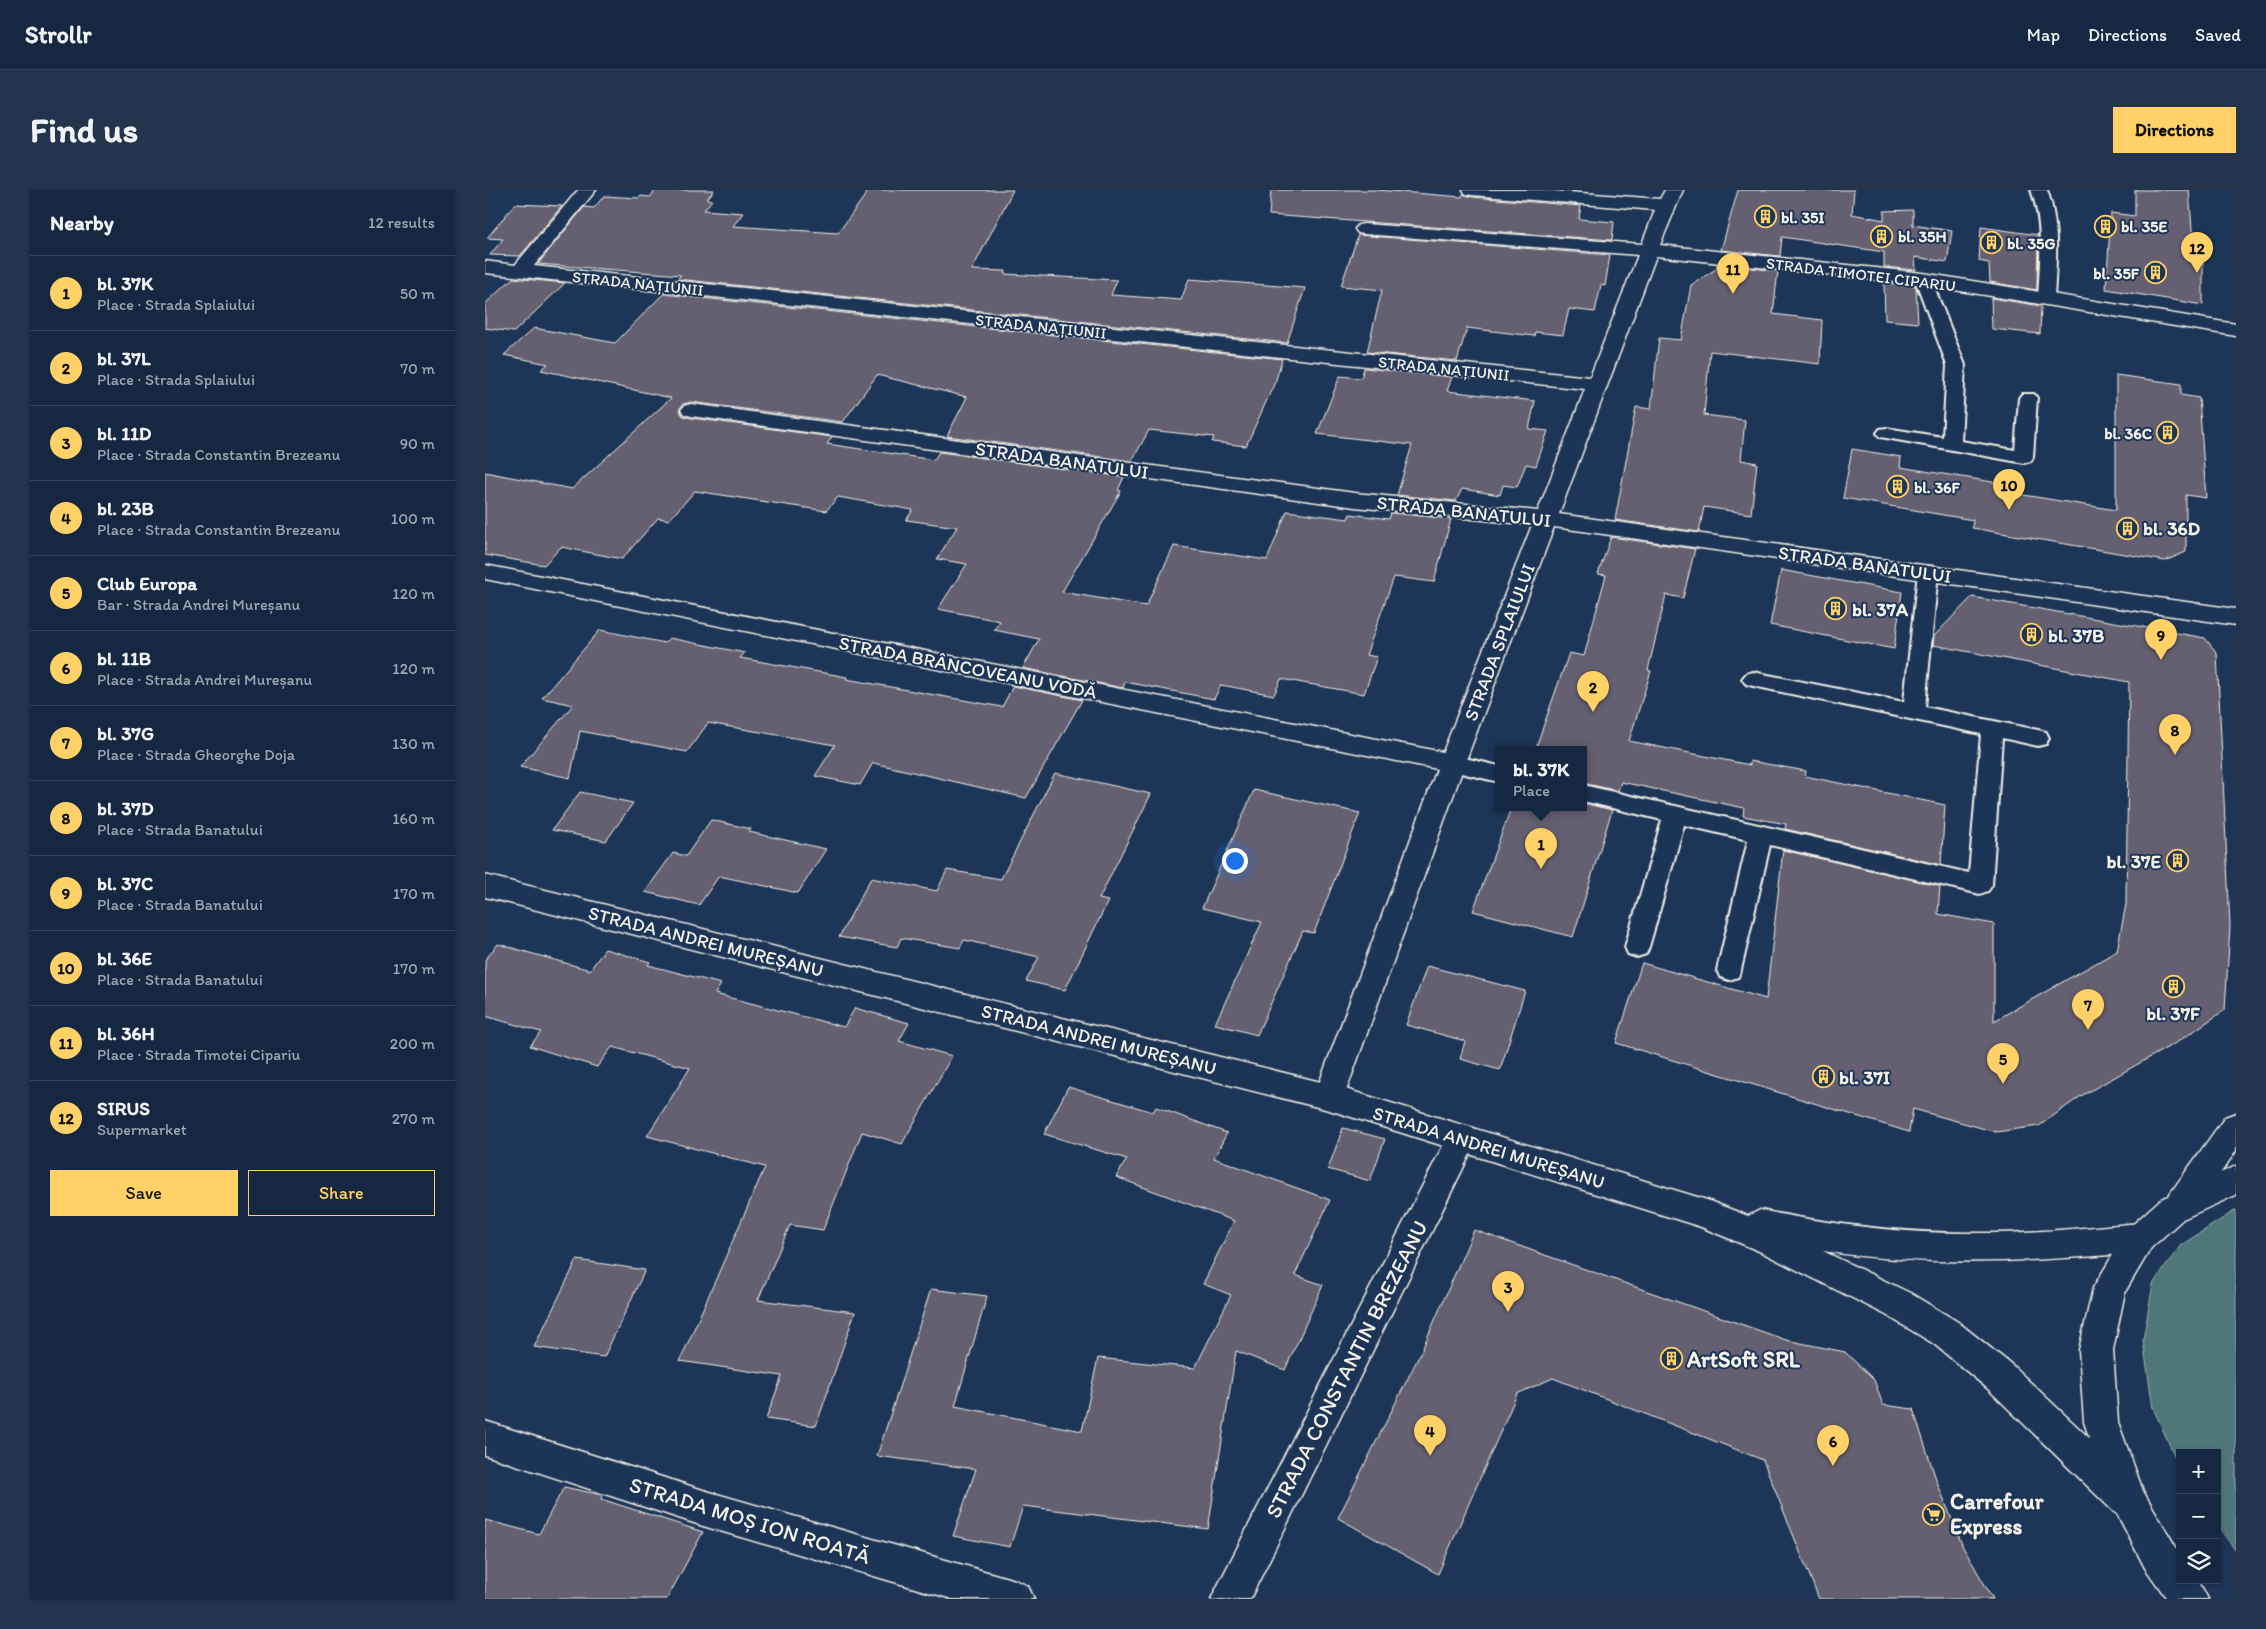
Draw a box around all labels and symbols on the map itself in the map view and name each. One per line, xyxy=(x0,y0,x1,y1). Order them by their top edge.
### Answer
building icon: bl. 35I xyxy=(1753,205,1777,229)
place label: bl. 35I xyxy=(1781,208,1825,227)
building icon: bl. 35E xyxy=(2093,214,2117,238)
place label: bl. 35E xyxy=(2121,217,2168,236)
building icon: bl. 35H xyxy=(1870,224,1894,248)
place label: bl. 35H xyxy=(1898,227,1947,246)
building icon: bl. 35G xyxy=(1979,231,2003,255)
pin: 12 xyxy=(2181,232,2213,273)
place label: bl. 35G xyxy=(2007,234,2056,253)
pin: 11 xyxy=(1717,253,1749,294)
street label: STRADA TIMOTEI CIPARIU xyxy=(1765,253,1957,296)
building icon: bl. 35F xyxy=(2143,261,2167,285)
place label: bl. 35F xyxy=(2093,264,2140,283)
street label: STRADA NAȚIUNII xyxy=(571,267,705,300)
street label: STRADA NAȚIUNII xyxy=(974,310,1108,343)
street label: STRADA NAȚIUNII xyxy=(1377,352,1511,385)
building icon: bl. 36C xyxy=(2156,421,2180,445)
place label: bl. 36C xyxy=(2104,424,2153,443)
street label: STRADA BANATULUI xyxy=(974,437,1150,484)
pin: 10 xyxy=(1993,469,2025,510)
building icon: bl. 36F xyxy=(1886,475,1910,499)
place label: bl. 36F xyxy=(1914,478,1961,497)
street label: STRADA BANATULUI xyxy=(1376,491,1552,532)
building icon: bl. 36D xyxy=(2115,516,2139,540)
place label: bl. 36D xyxy=(2143,517,2201,540)
street label: STRADA BANATULUI xyxy=(1777,541,1953,588)
street label: STRADA SPLAIULUI xyxy=(1459,560,1540,724)
building icon: bl. 37A xyxy=(1824,597,1848,621)
place label: bl. 37A xyxy=(1852,598,1909,621)
pin: 9 xyxy=(2145,619,2177,660)
building icon: bl. 37B xyxy=(2020,623,2044,647)
place label: bl. 37B xyxy=(2048,624,2104,647)
street label: STRADA BRÂNCOVEANU VODĂ xyxy=(837,631,1099,704)
pin: 2 xyxy=(1577,671,1609,712)
pin: 8 xyxy=(2159,714,2191,755)
pin: 1 xyxy=(1525,828,1557,869)
your location xyxy=(1222,848,1248,874)
building icon: bl. 37E xyxy=(2165,849,2189,873)
place label: bl. 37E xyxy=(2107,850,2162,873)
street label: STRADA ANDREI MUREȘANU xyxy=(586,901,826,982)
building icon: bl. 37F xyxy=(2161,975,2185,999)
pin: 7 xyxy=(2072,989,2104,1030)
street label: STRADA ANDREI MUREȘANU xyxy=(979,999,1219,1080)
place label: bl. 37F xyxy=(2146,1002,2201,1025)
pin: 5 xyxy=(1987,1043,2019,1084)
building icon: bl. 37I xyxy=(1811,1065,1835,1089)
place label: bl. 37I xyxy=(1839,1066,1890,1089)
street label: STRADA ANDREI MUREȘANU xyxy=(1370,1101,1608,1194)
street label: STRADA CONSTANTIN BREZEANU xyxy=(1259,1216,1433,1523)
pin: 3 xyxy=(1492,1271,1524,1312)
place label: ArtSoft SRL xyxy=(1686,1346,1801,1373)
building icon: ArtSoft SRL xyxy=(1659,1347,1683,1371)
pin: 4 xyxy=(1414,1415,1446,1456)
pin: 6 xyxy=(1817,1425,1849,1466)
street label: STRADA MOȘ ION ROATĂ xyxy=(626,1471,874,1570)
place label: Carrefour Express xyxy=(1950,1488,2045,1540)
supermarket icon: Carrefour Express xyxy=(1922,1502,1946,1526)

